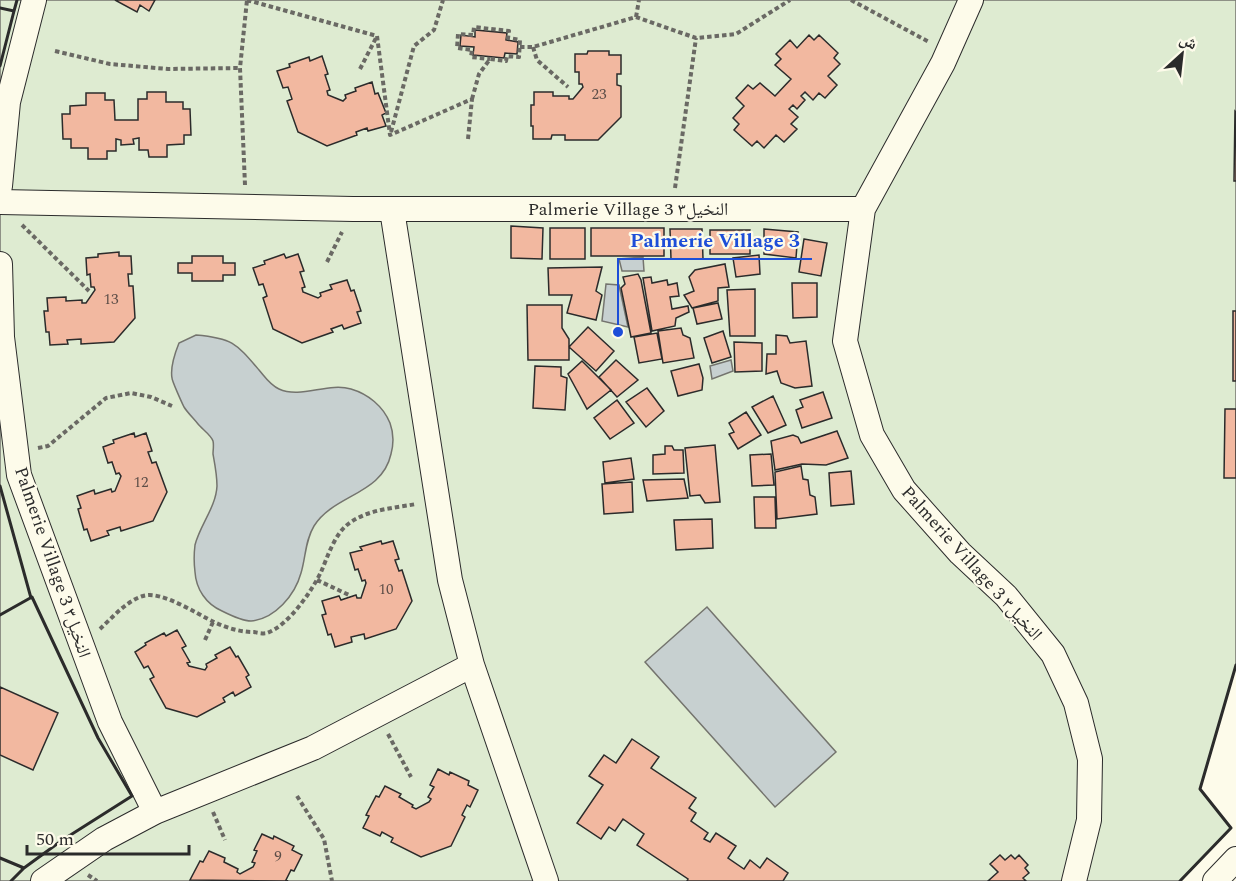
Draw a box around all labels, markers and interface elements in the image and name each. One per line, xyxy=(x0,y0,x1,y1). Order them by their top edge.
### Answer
north arrow xyxy=(1152,24,1212,84)
text: ش xyxy=(1175,27,1201,56)
house number: 23 xyxy=(591,83,607,106)
street label: Palmerie Village 3 النخيل٣ xyxy=(528,196,728,223)
callout: Palmerie Village 3 xyxy=(618,221,812,259)
text: Palmerie Village 3 xyxy=(630,226,800,256)
house number: 13 xyxy=(103,288,119,311)
street label: Palmerie Village 3 النخيل٣ xyxy=(7,463,98,661)
house number: 12 xyxy=(133,471,149,494)
street label: Palmerie Village 3 النخيل٣ xyxy=(895,480,1049,647)
house number: 10 xyxy=(378,578,394,601)
scale bar xyxy=(27,818,189,856)
text: 50 m xyxy=(36,826,74,853)
house number: 9 xyxy=(274,845,282,868)

